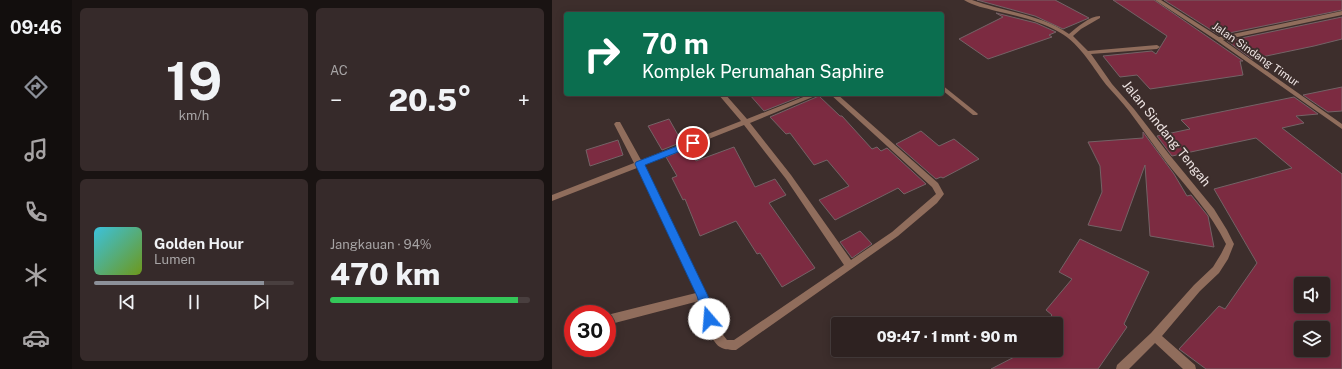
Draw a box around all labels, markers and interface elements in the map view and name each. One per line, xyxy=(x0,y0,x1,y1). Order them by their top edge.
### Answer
text: 09:46 xyxy=(10,17,62,38)
street label: Jalan Sindang Timur xyxy=(1210,19,1302,89)
text: 70 m xyxy=(642,27,709,60)
icon: right xyxy=(576,28,628,80)
text: 19 xyxy=(166,51,222,112)
text: Komplek Perumahan Saphire xyxy=(642,61,884,82)
text: AC xyxy=(330,63,348,78)
icon: directions xyxy=(22,73,50,101)
street label: Jalan Sindang Tengah xyxy=(1119,78,1214,189)
text: 20.5° xyxy=(388,82,472,118)
text: − xyxy=(330,87,342,113)
text: + xyxy=(518,87,530,113)
text: km/h xyxy=(179,108,209,123)
pin xyxy=(676,126,710,160)
icon: arrive xyxy=(682,132,704,154)
icon: music xyxy=(22,136,50,164)
icon: phone xyxy=(22,198,50,226)
text: Golden Hour xyxy=(154,235,244,252)
text: Jangkauan · 94% xyxy=(330,237,432,252)
text: Lumen xyxy=(154,252,195,267)
text: 470 km xyxy=(330,256,440,292)
icon: climate xyxy=(22,261,50,289)
map controls xyxy=(1294,277,1330,357)
button: sound xyxy=(1294,277,1330,313)
icon: previous xyxy=(116,291,138,313)
icon: pause xyxy=(183,291,205,313)
icon: next xyxy=(250,291,272,313)
position arrow xyxy=(688,298,730,340)
speed limit sign: 30 xyxy=(564,305,616,357)
button: layers xyxy=(1294,321,1330,357)
icon: car xyxy=(22,324,50,352)
text: 09:47 · 1 mnt · 90 m xyxy=(877,328,1017,345)

